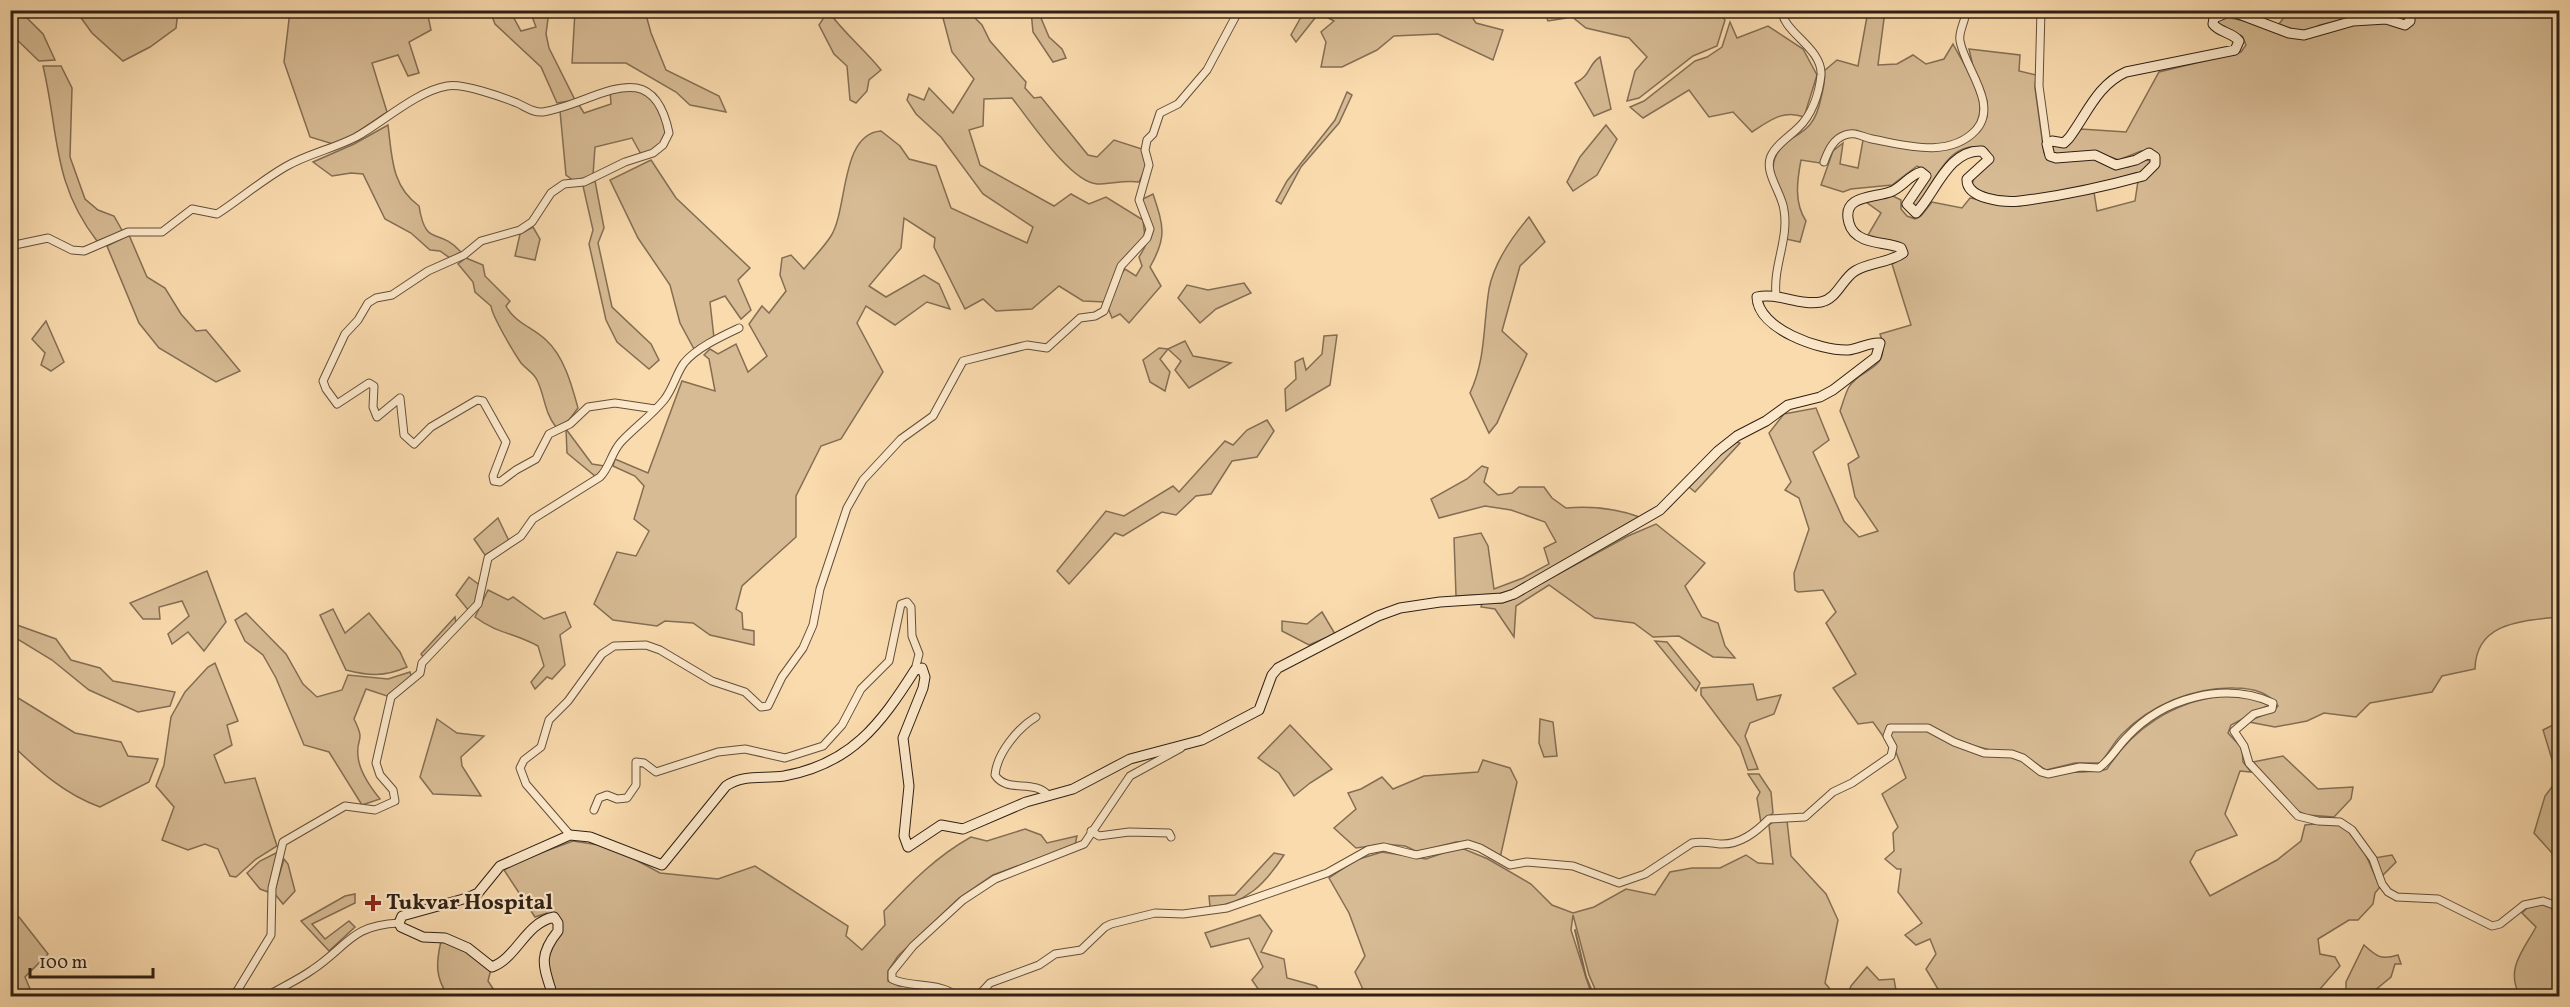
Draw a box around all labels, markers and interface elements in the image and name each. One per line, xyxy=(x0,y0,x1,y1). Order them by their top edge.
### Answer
place label: Tukvar Hospital xyxy=(386,888,553,919)
marker: Tukvar Hospital xyxy=(364,894,382,912)
scale bar xyxy=(30,941,153,979)
text: 100 m xyxy=(39,951,88,976)

